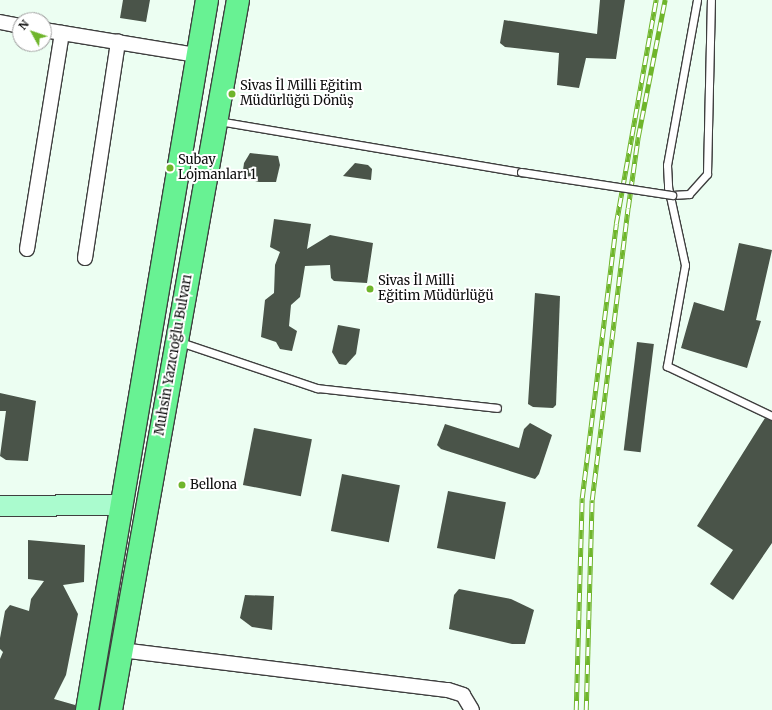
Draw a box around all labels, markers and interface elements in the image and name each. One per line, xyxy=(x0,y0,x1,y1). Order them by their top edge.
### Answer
north arrow xyxy=(12,12,52,52)
text: N xyxy=(15,17,32,33)
place label: Sivas İl Milli Eğitim Müdürlüğü Dönüş xyxy=(240,79,362,110)
marker: Sivas İl Milli Eğitim Müdürlüğü Dönüş xyxy=(227,89,237,99)
place label: Subay Lojmanları 1 xyxy=(178,153,256,184)
marker: Subay Lojmanları 1 xyxy=(165,163,175,173)
street label: Muhsin Yazıcıoğlu Bulvarı xyxy=(152,273,196,437)
place label: Sivas İl Milli Eğitim Müdürlüğü xyxy=(378,274,494,305)
marker: Sivas İl Milli Eğitim Müdürlüğü xyxy=(365,284,375,294)
place label: Bellona xyxy=(190,477,237,493)
marker: Bellona xyxy=(177,480,187,490)

